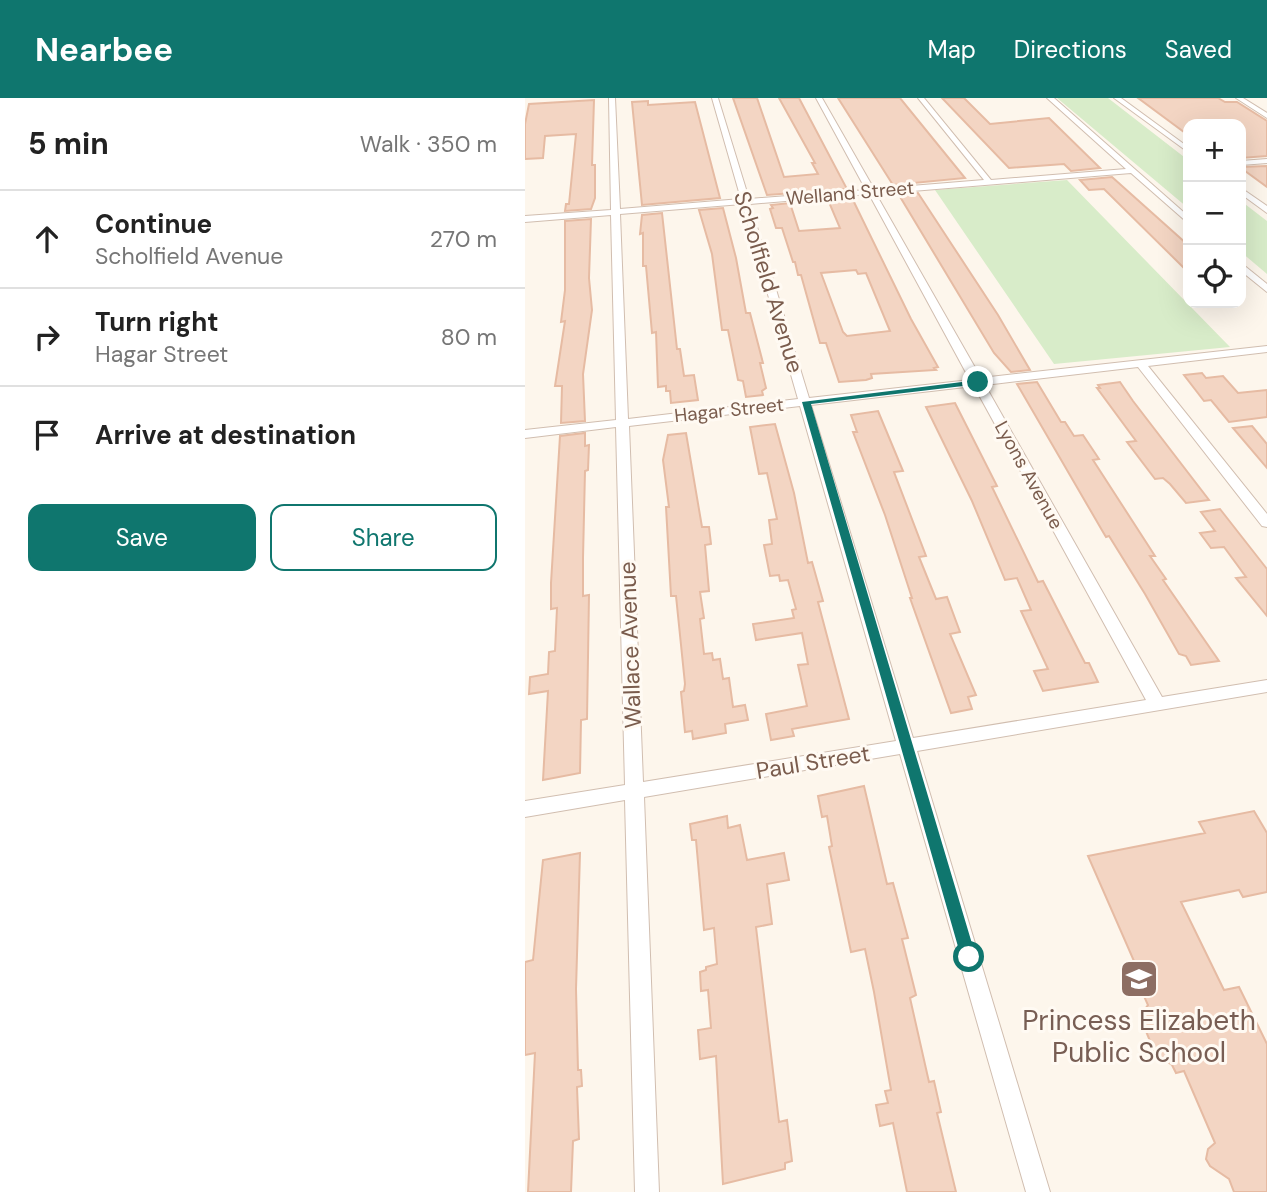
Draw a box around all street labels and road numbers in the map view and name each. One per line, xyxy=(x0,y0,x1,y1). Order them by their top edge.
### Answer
street label: Welland Street xyxy=(785,175,915,211)
street label: Scholfield Avenue xyxy=(727,188,811,376)
street label: Hagar Street xyxy=(673,392,785,428)
street label: Lyons Avenue xyxy=(989,417,1069,533)
street label: Wallace Avenue xyxy=(612,561,648,729)
street label: Paul Street xyxy=(754,738,872,786)

